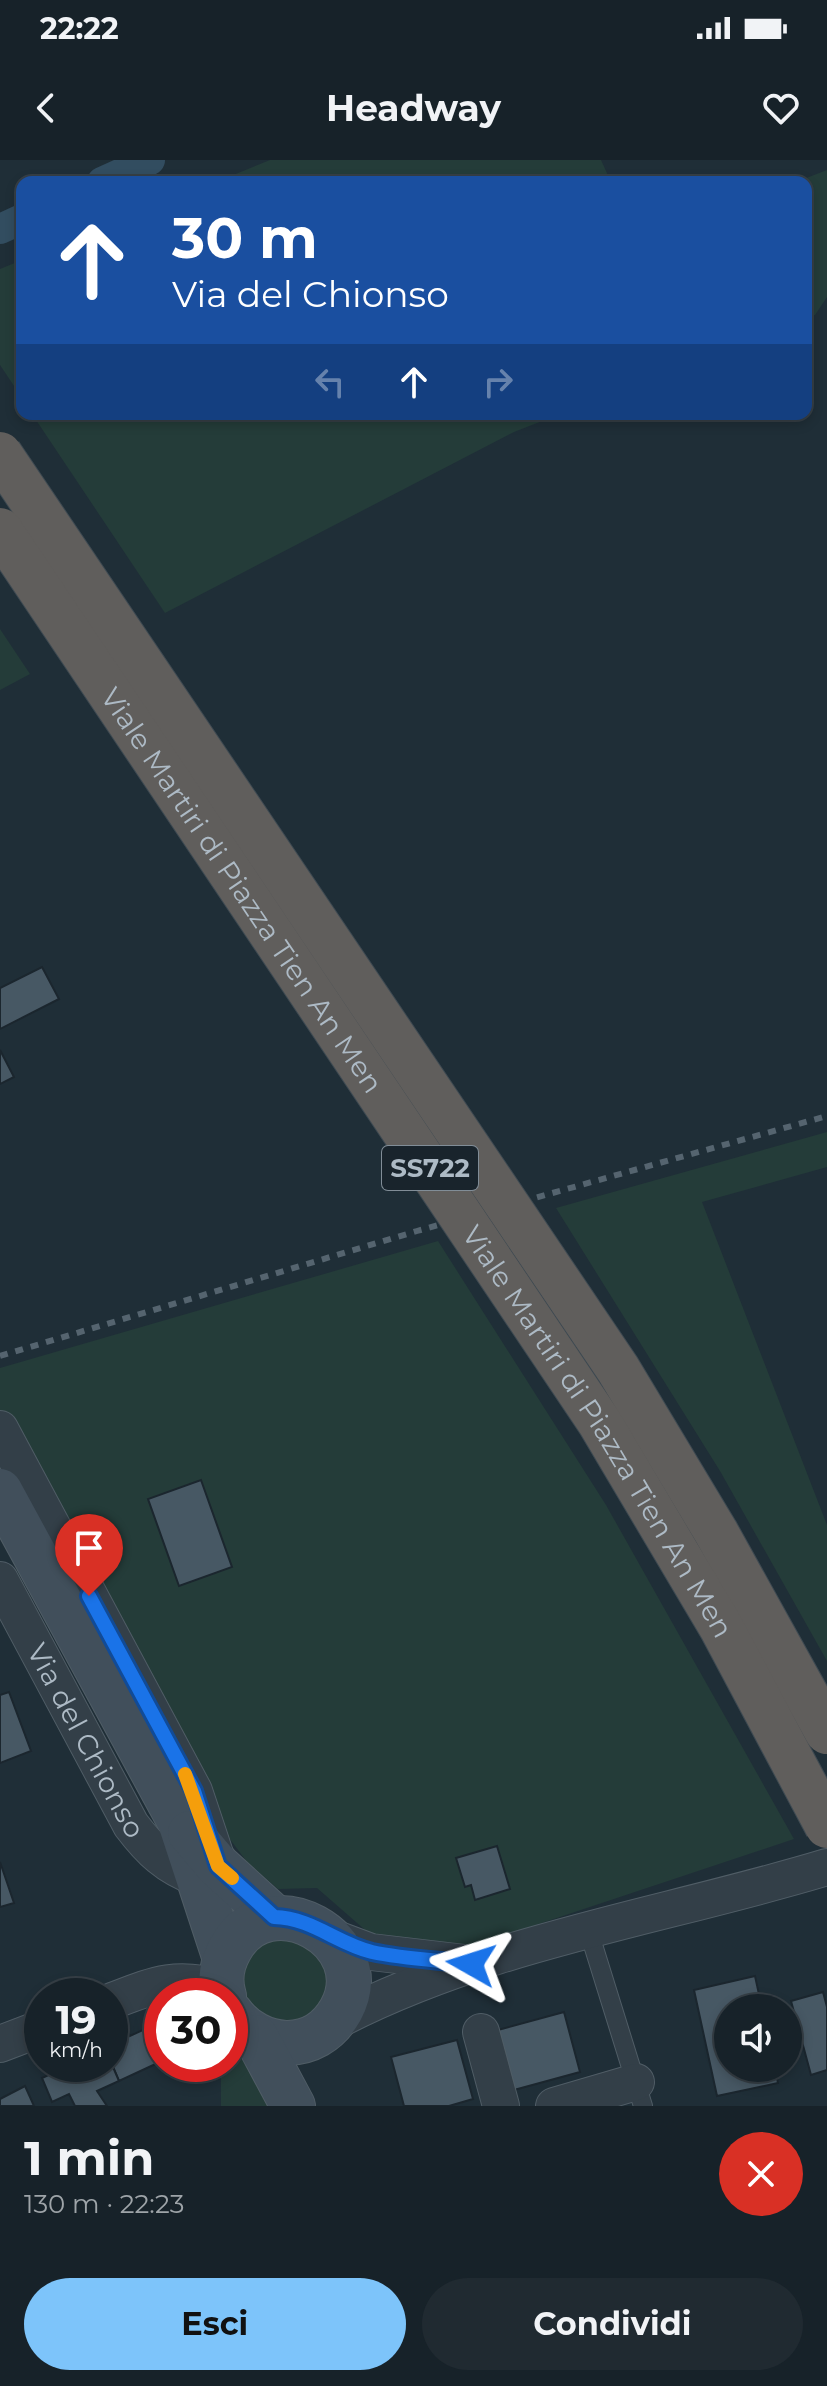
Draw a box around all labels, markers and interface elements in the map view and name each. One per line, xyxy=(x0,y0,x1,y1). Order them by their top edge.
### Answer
text: 22:22 xyxy=(40,10,119,47)
icon: back xyxy=(24,86,68,130)
text: Headway xyxy=(326,86,501,130)
icon: heart xyxy=(759,86,803,130)
text: 30 m xyxy=(172,204,318,272)
icon: ahead xyxy=(40,208,144,312)
text: Via del Chionso xyxy=(172,272,449,316)
icon: left xyxy=(308,360,352,404)
icon: ahead xyxy=(392,360,436,404)
icon: right xyxy=(476,360,520,404)
street label: Viale Martiri di Piazza Tien An Men xyxy=(94,681,390,1099)
road number: SS722 xyxy=(382,1146,478,1190)
street label: Viale Martiri di Piazza Tien An Men xyxy=(455,1219,740,1643)
pin xyxy=(55,1514,123,1596)
icon: arrive xyxy=(67,1526,111,1570)
street label: Via del Chionso xyxy=(20,1638,152,1845)
position arrow xyxy=(429,1922,513,2006)
speed limit sign: 30 xyxy=(144,1978,248,2082)
map controls xyxy=(714,1994,802,2082)
button: sound xyxy=(714,1994,802,2082)
text: 19 xyxy=(55,1995,97,2044)
text: km/h xyxy=(49,2038,103,2062)
text: 1 min xyxy=(24,2129,154,2187)
button: close xyxy=(719,2132,803,2216)
text: 130 m · 22:23 xyxy=(24,2188,184,2220)
button: Esci xyxy=(24,2278,406,2370)
button: Condividi xyxy=(422,2278,803,2370)

